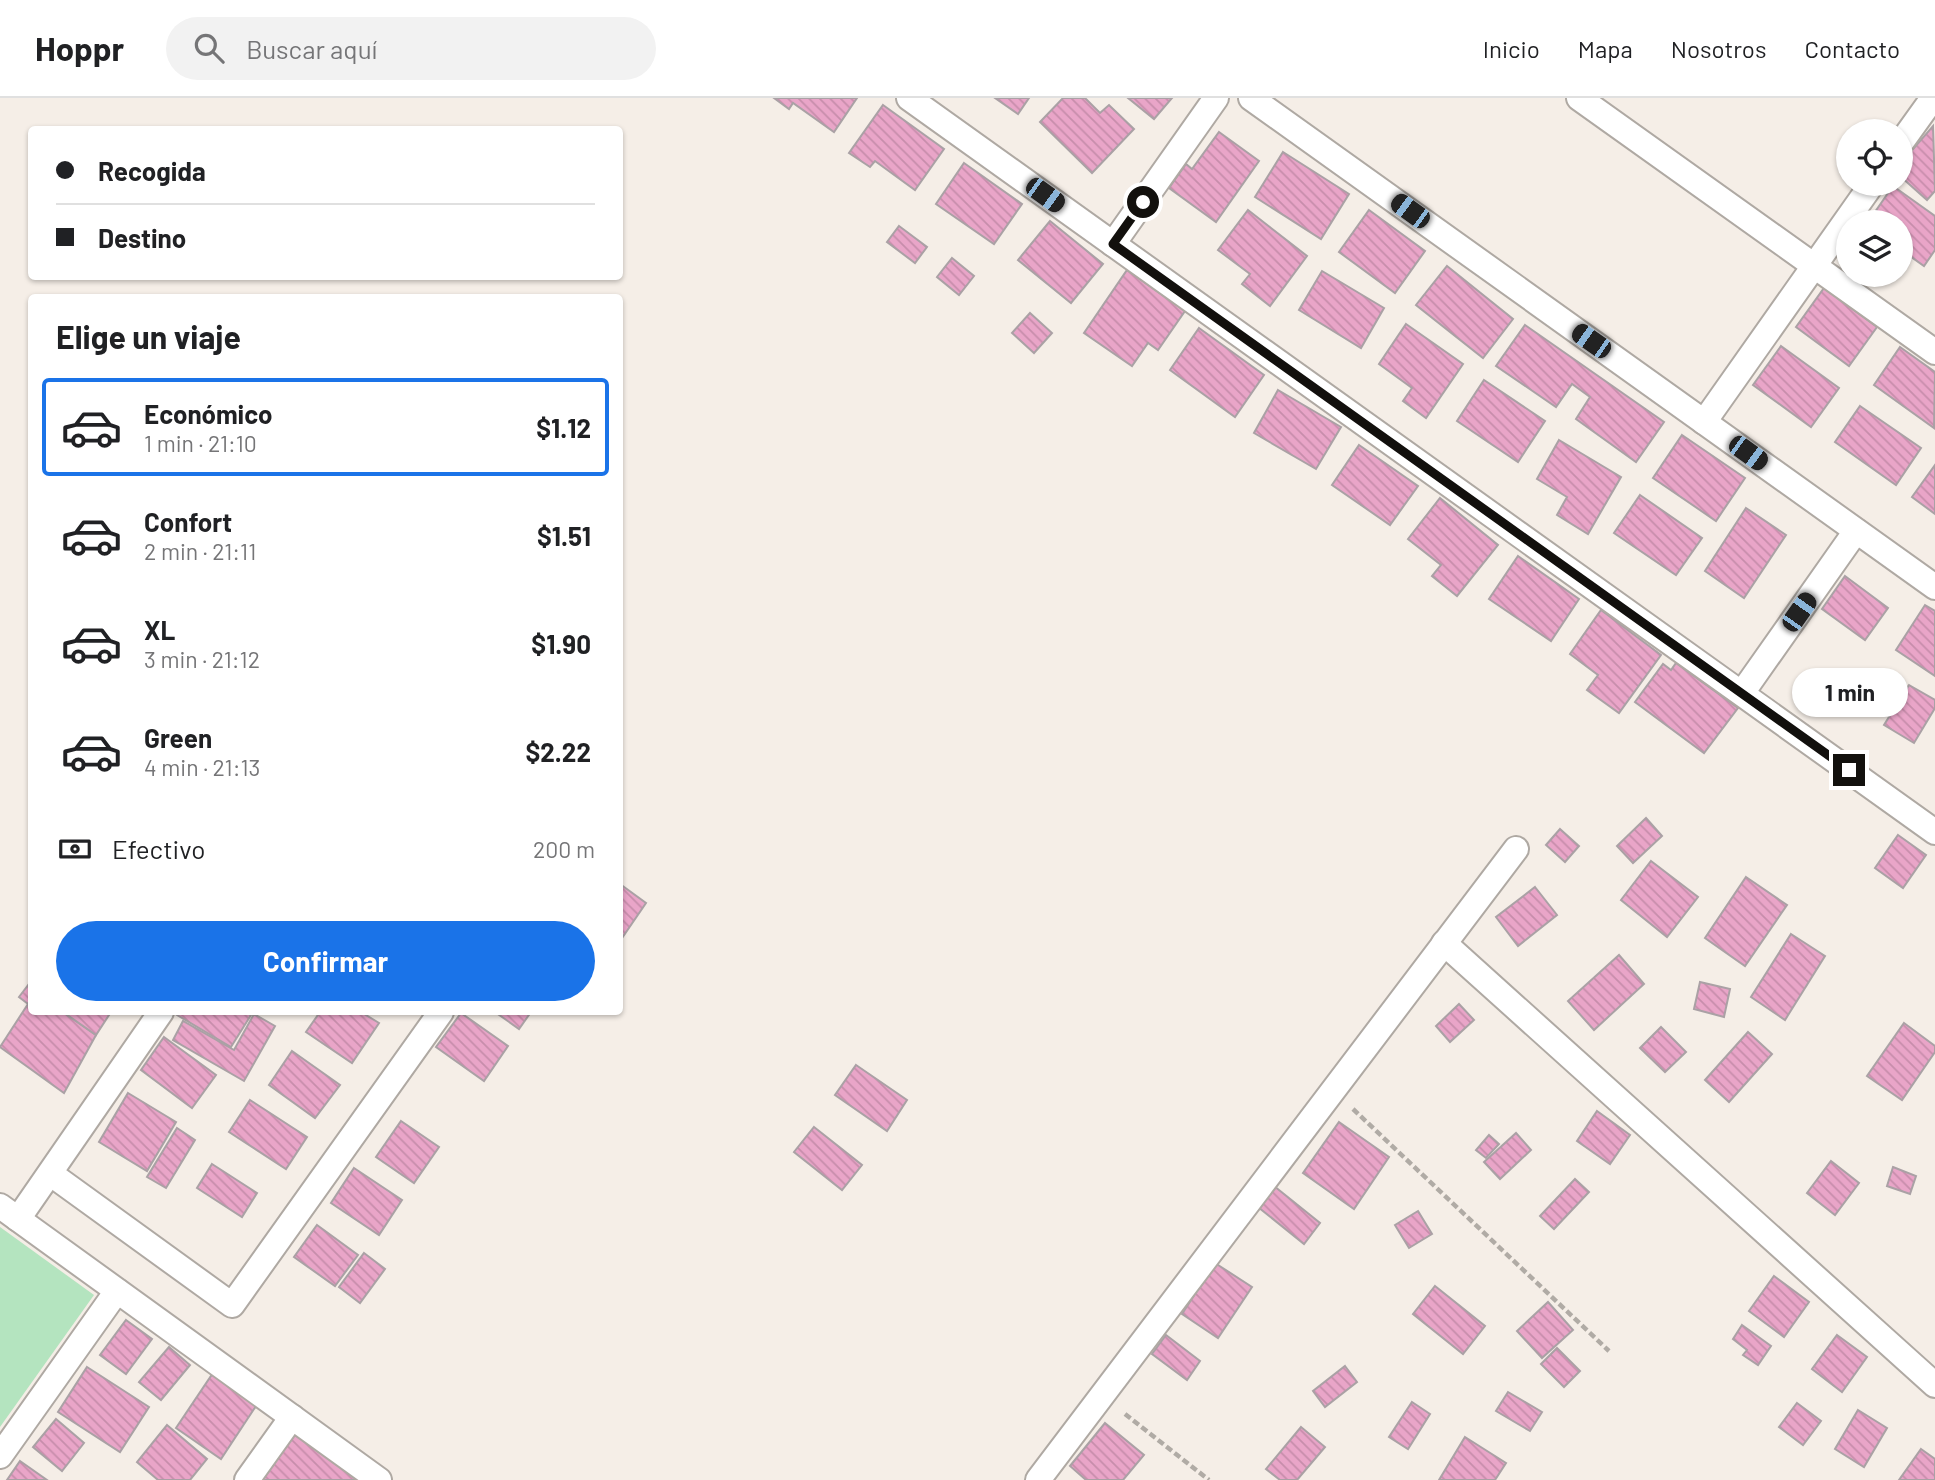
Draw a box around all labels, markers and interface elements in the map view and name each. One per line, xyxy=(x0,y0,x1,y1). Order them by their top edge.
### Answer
search box xyxy=(166,17,656,80)
text: Hoppr xyxy=(35,28,124,68)
icon: search xyxy=(190,29,228,67)
text: Buscar aquí xyxy=(246,33,377,64)
text: Inicio xyxy=(1483,34,1540,63)
text: Mapa xyxy=(1578,34,1633,63)
text: Nosotros xyxy=(1671,34,1767,63)
text: Contacto xyxy=(1805,34,1900,63)
map controls xyxy=(1836,119,1913,287)
button: locate xyxy=(1836,119,1913,196)
text: Recogida xyxy=(98,155,206,186)
car xyxy=(1022,174,1069,216)
route start xyxy=(1127,186,1159,218)
car xyxy=(1387,190,1434,232)
button: layers xyxy=(1836,210,1913,287)
text: Destino xyxy=(98,222,186,253)
text: Elige un viaje xyxy=(56,317,241,355)
car xyxy=(1568,320,1615,362)
icon: car xyxy=(60,396,123,459)
text: Económico xyxy=(144,398,273,429)
text: $1.12 xyxy=(536,412,591,443)
text: 1 min · 21:10 xyxy=(144,429,257,457)
car xyxy=(1725,432,1772,474)
icon: car xyxy=(60,504,123,567)
text: Confort xyxy=(144,506,232,537)
text: $1.51 xyxy=(537,520,591,551)
text: 2 min · 21:11 xyxy=(144,537,256,565)
car xyxy=(1779,589,1820,635)
icon: car xyxy=(60,612,123,675)
text: XL xyxy=(144,614,175,645)
text: $1.90 xyxy=(531,628,591,659)
text: 3 min · 21:12 xyxy=(144,645,260,673)
callout: 1 min xyxy=(1791,668,1907,718)
text: 1 min xyxy=(1825,678,1875,706)
icon: car xyxy=(60,720,123,783)
text: Green xyxy=(144,722,212,753)
text: $2.22 xyxy=(525,736,591,767)
text: 4 min · 21:13 xyxy=(144,753,260,781)
route end xyxy=(1833,754,1865,786)
icon: cash xyxy=(56,830,94,868)
text: Efectivo xyxy=(112,833,205,864)
text: 200 m xyxy=(533,835,595,863)
button: Confirmar xyxy=(56,921,595,1001)

